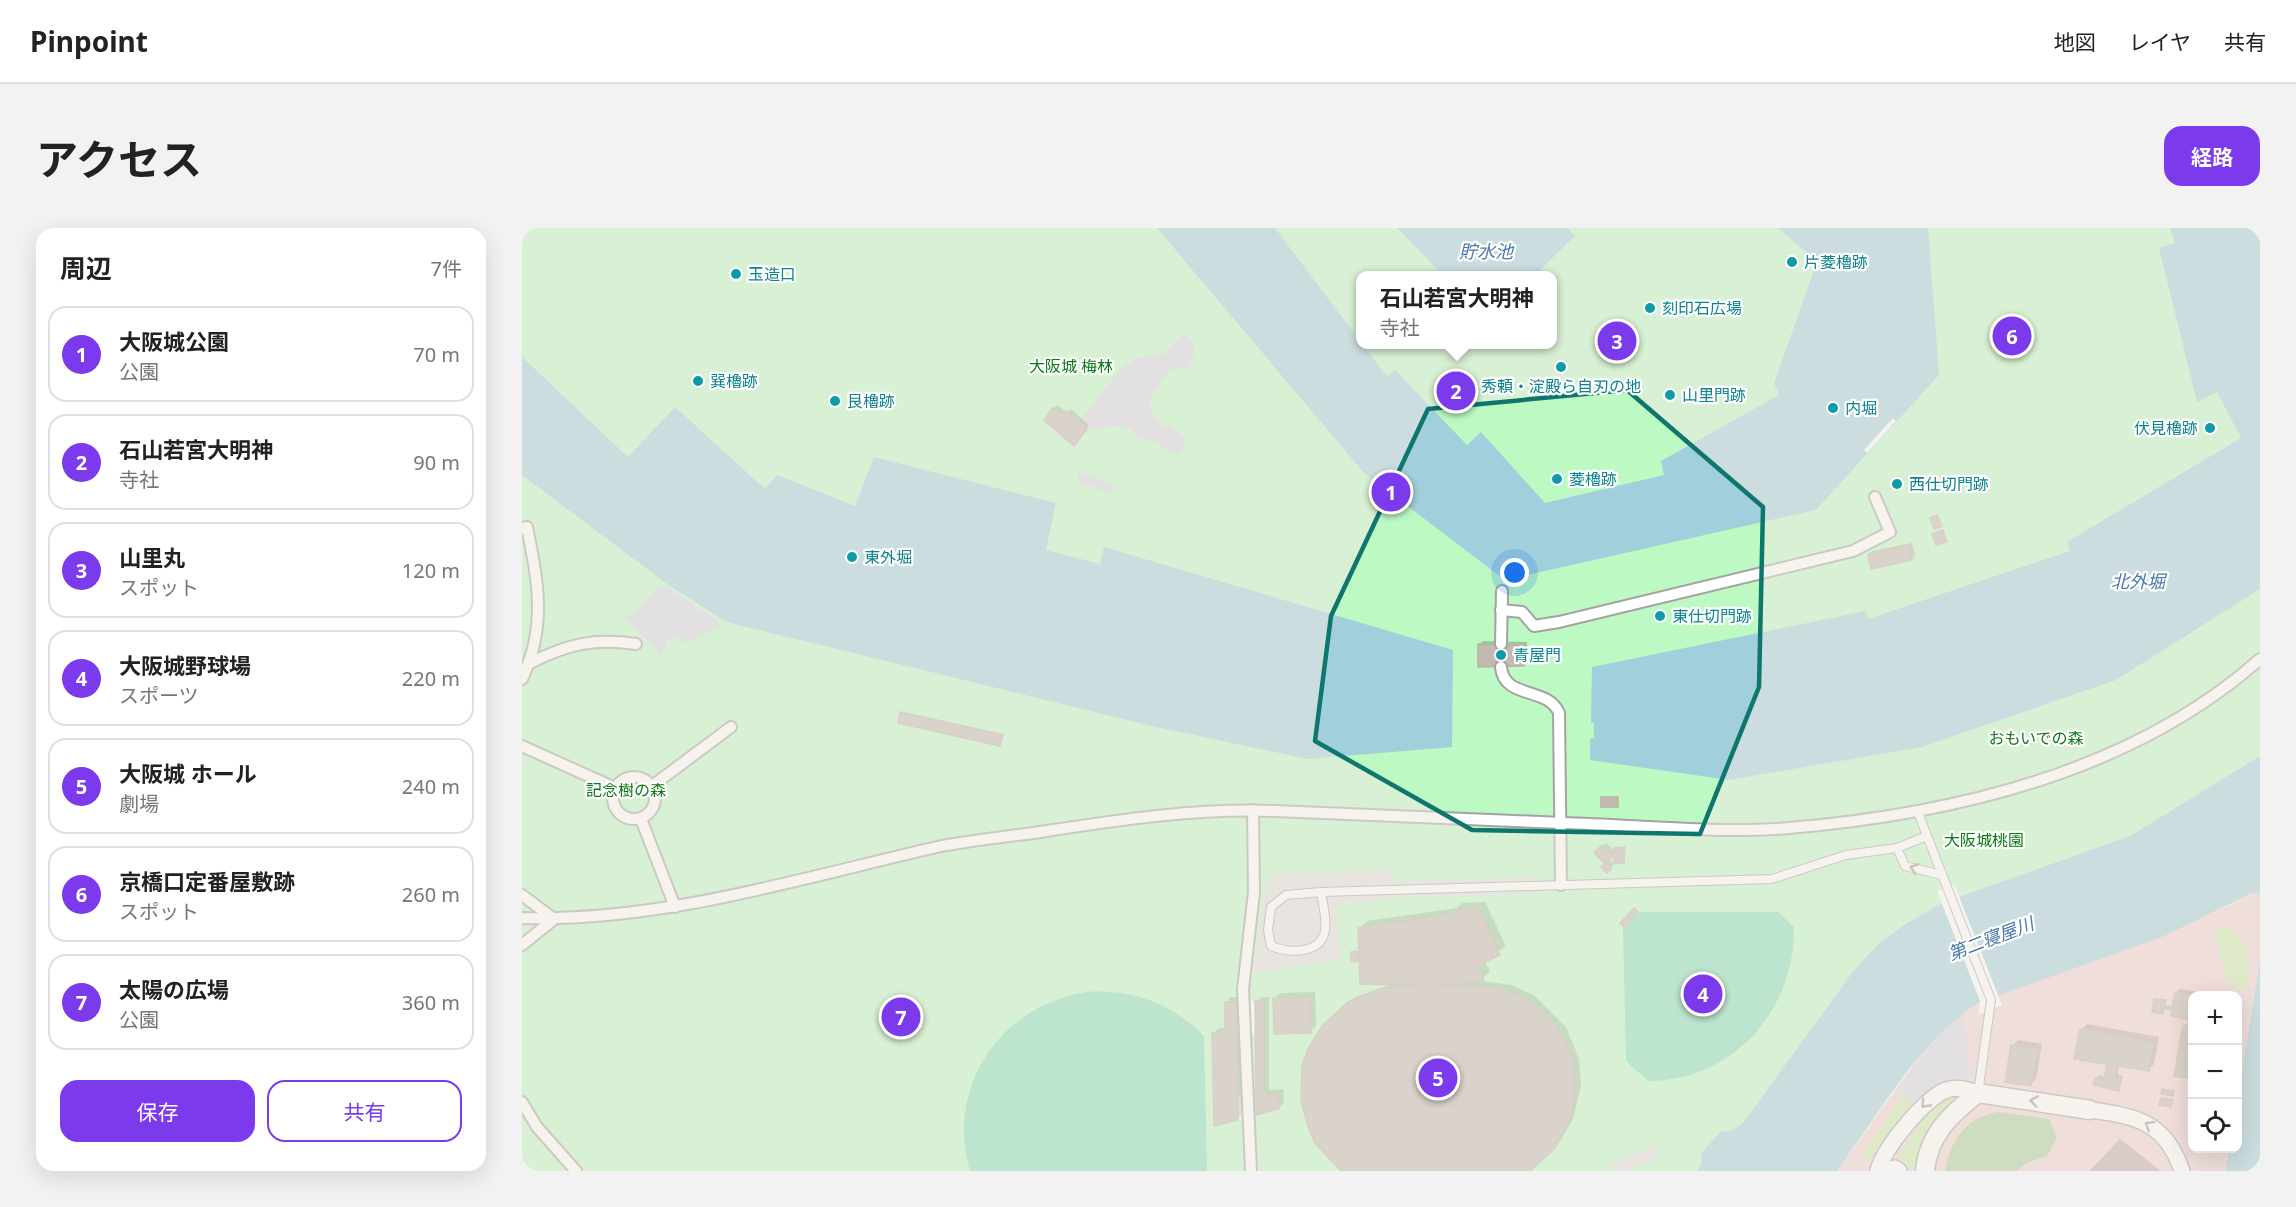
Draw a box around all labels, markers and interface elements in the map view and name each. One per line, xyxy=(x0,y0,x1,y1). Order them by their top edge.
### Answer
text: Pinpoint xyxy=(30,22,148,60)
text: 地図 xyxy=(2054,28,2096,56)
text: レイヤ xyxy=(2129,28,2191,56)
text: 共有 xyxy=(2224,28,2266,56)
button: 経路 xyxy=(2164,126,2260,186)
text: アクセス xyxy=(36,130,202,187)
water label: 貯水池 xyxy=(1459,239,1515,263)
text: 周辺 xyxy=(60,250,112,286)
place label: 片菱櫓跡 xyxy=(1804,251,1868,273)
text: 7件 xyxy=(431,255,462,282)
marker: 片菱櫓跡 xyxy=(1785,255,1799,269)
place label: 玉造口 xyxy=(748,263,796,285)
marker: 玉造口 xyxy=(729,267,743,281)
popup xyxy=(1356,271,1557,349)
text: 石山若宮大明神 xyxy=(1379,282,1534,312)
place label: 刻印石広場 xyxy=(1662,297,1742,319)
marker: 刻印石広場 xyxy=(1643,301,1657,315)
text: 寺社 xyxy=(1379,314,1419,341)
pin: 6 xyxy=(1992,314,2032,358)
pin: 3 xyxy=(1598,318,1636,364)
text: 大阪城公園 xyxy=(119,326,229,356)
text: 1 xyxy=(76,341,87,368)
text: 70 m xyxy=(413,341,460,368)
park label: 大阪城 梅林 xyxy=(1029,355,1113,377)
text: 公園 xyxy=(119,358,159,385)
marker: 秀頼・淀殿ら自刃の地 xyxy=(1554,360,1568,374)
pin: 2 xyxy=(1436,368,1476,414)
place label: 巽櫓跡 xyxy=(710,370,758,392)
marker: 巽櫓跡 xyxy=(691,374,705,388)
place label: 秀頼・淀殿ら自刃の地 xyxy=(1481,375,1641,397)
place label: 山里門跡 xyxy=(1682,384,1746,406)
marker: 山里門跡 xyxy=(1663,388,1677,402)
place label: 艮櫓跡 xyxy=(847,390,895,412)
marker: 艮櫓跡 xyxy=(828,394,842,408)
place label: 内堀 xyxy=(1845,397,1877,419)
marker: 内堀 xyxy=(1826,401,1840,415)
place label: 伏見櫓跡 xyxy=(2134,417,2198,439)
marker: 伏見櫓跡 xyxy=(2203,421,2217,435)
text: 石山若宮大明神 xyxy=(119,434,273,464)
text: 2 xyxy=(76,449,87,476)
text: 90 m xyxy=(413,449,460,476)
text: 寺社 xyxy=(119,466,159,493)
place label: 菱櫓跡 xyxy=(1569,468,1617,490)
pin: 1 xyxy=(1372,470,1410,514)
marker: 菱櫓跡 xyxy=(1550,472,1564,486)
place label: 西仕切門跡 xyxy=(1909,473,1989,495)
marker: 西仕切門跡 xyxy=(1890,477,1904,491)
text: 山里丸 xyxy=(119,542,185,572)
place label: 東外堀 xyxy=(864,546,912,568)
marker: 東外堀 xyxy=(845,550,859,564)
text: 3 xyxy=(76,557,87,584)
text: 120 m xyxy=(402,557,460,584)
your location xyxy=(1500,558,1529,587)
water label: 北外堀 xyxy=(2111,569,2168,593)
text: スポット xyxy=(119,574,199,601)
place label: 東仕切門跡 xyxy=(1672,605,1752,627)
marker: 東仕切門跡 xyxy=(1653,609,1667,623)
place label: 青屋門 xyxy=(1513,644,1561,666)
marker: 青屋門 xyxy=(1494,648,1508,662)
text: 大阪城野球場 xyxy=(119,650,251,680)
text: 4 xyxy=(76,665,87,692)
text: 220 m xyxy=(402,665,460,692)
text: スポーツ xyxy=(119,682,199,709)
park label: おもいでの森 xyxy=(1988,727,2084,749)
text: 大阪城 ホール xyxy=(119,758,257,788)
text: 5 xyxy=(76,773,87,800)
text: 240 m xyxy=(402,773,460,800)
park label: 記念樹の森 xyxy=(586,779,666,801)
text: 劇場 xyxy=(119,790,159,817)
park label: 大阪城桃園 xyxy=(1944,829,2024,851)
one-way arrow xyxy=(1909,863,1920,876)
text: 京橋口定番屋敷跡 xyxy=(119,866,295,896)
text: 6 xyxy=(76,881,87,908)
text: 260 m xyxy=(402,881,460,908)
text: スポット xyxy=(119,898,199,925)
water label: 第二寝屋川 xyxy=(1944,910,2039,965)
pin: 4 xyxy=(1684,972,1722,1017)
text: 太陽の広場 xyxy=(119,974,229,1004)
text: 7 xyxy=(76,989,87,1016)
text: 360 m xyxy=(402,989,460,1016)
map controls xyxy=(2188,991,2242,1153)
button: + xyxy=(2188,991,2242,1045)
pin: 7 xyxy=(882,994,920,1040)
text: 公園 xyxy=(119,1006,159,1033)
button: − xyxy=(2188,1045,2242,1099)
pin: 5 xyxy=(1418,1056,1458,1100)
button: 保存 xyxy=(60,1080,255,1142)
button: 共有 xyxy=(267,1080,462,1142)
one-way arrow xyxy=(2029,1095,2038,1107)
one-way arrow xyxy=(1921,1098,1932,1108)
button: locate xyxy=(2188,1099,2242,1153)
one-way arrow xyxy=(2144,1122,2155,1133)

